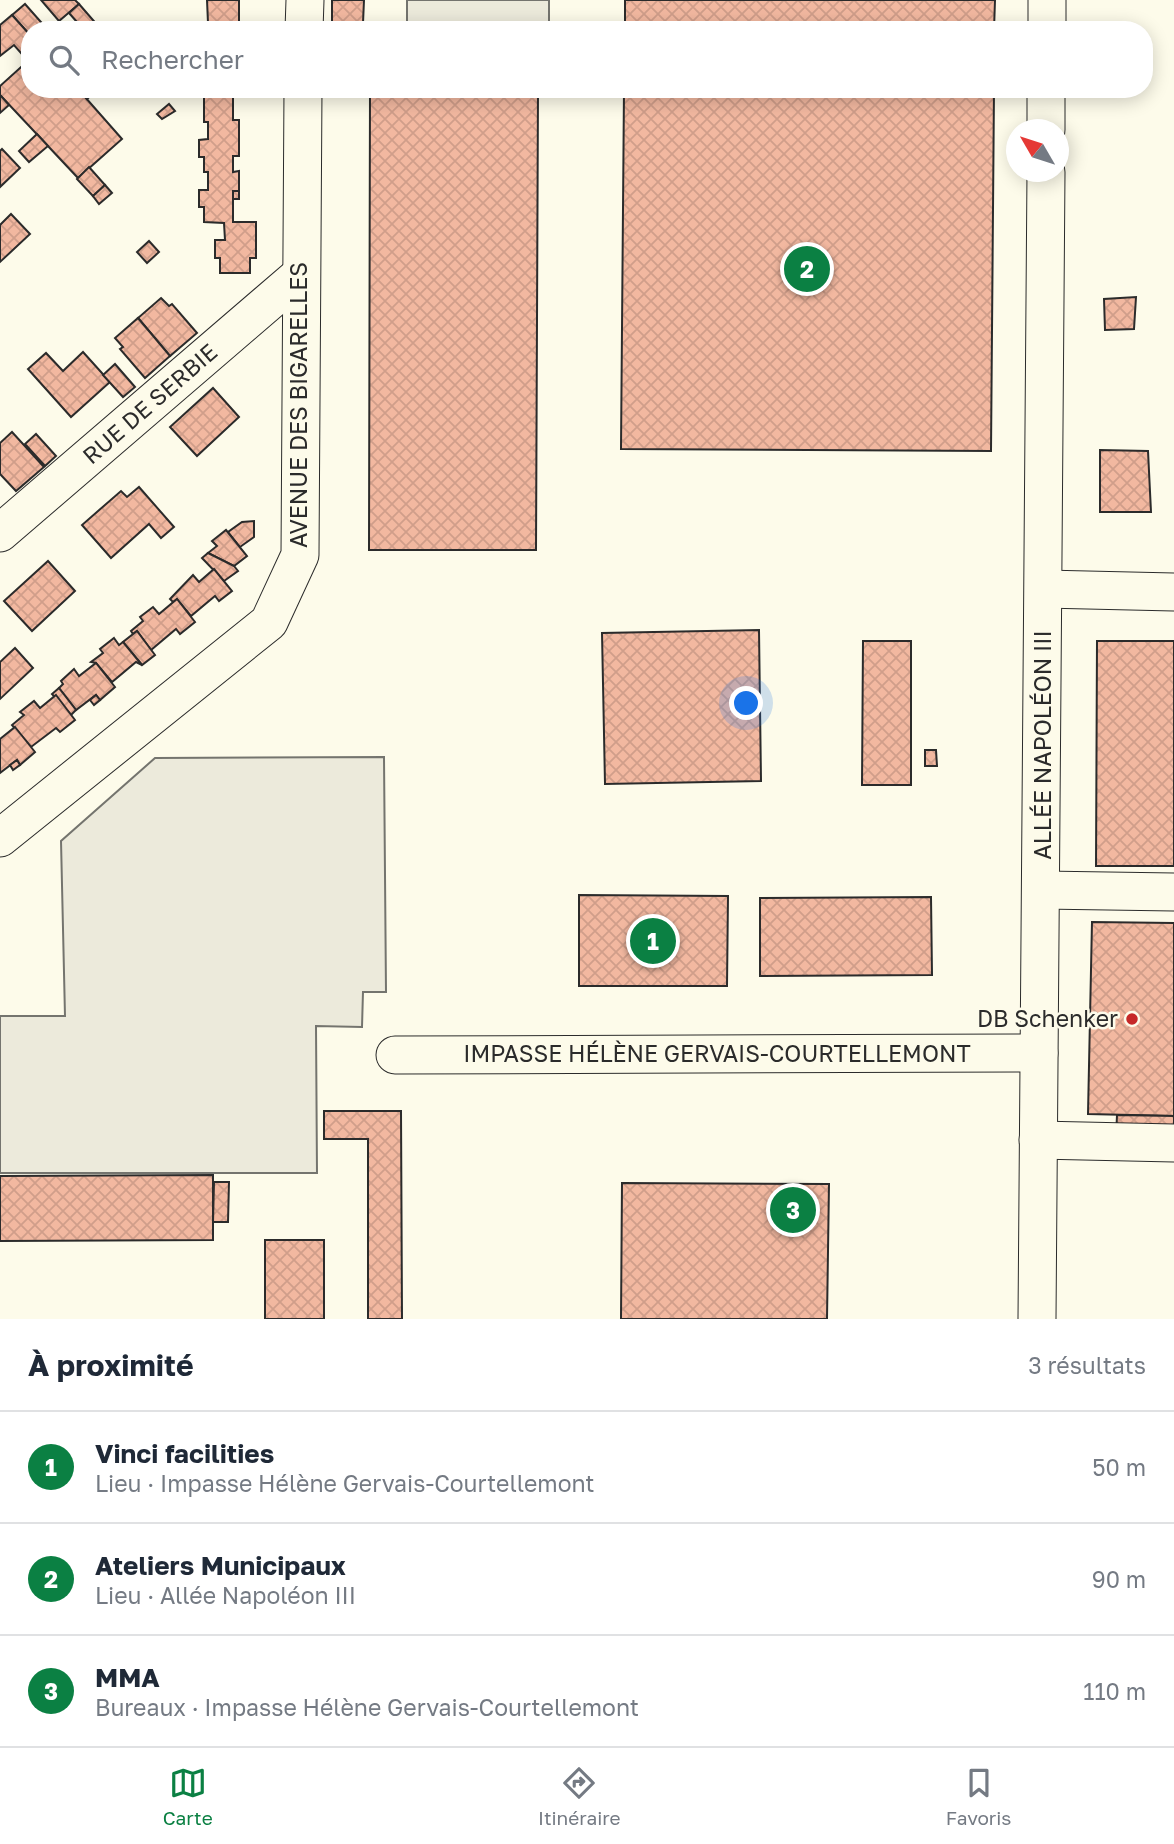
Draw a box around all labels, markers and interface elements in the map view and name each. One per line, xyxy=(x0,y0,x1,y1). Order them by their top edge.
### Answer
search box xyxy=(21,21,1153,98)
icon: search xyxy=(45,41,83,79)
text: Rechercher xyxy=(101,44,244,75)
north arrow xyxy=(1006,119,1069,182)
pin: 2 xyxy=(784,243,830,295)
street label: AVENUE DES BIGARELLES xyxy=(284,262,312,548)
street label: RUE DE SERBIE xyxy=(76,337,222,469)
street label: ALLÉE NAPOLÉON III xyxy=(1028,630,1056,860)
your location xyxy=(729,686,763,720)
pin: 1 xyxy=(630,915,676,967)
place label: DB Schenker xyxy=(977,1004,1118,1032)
marker: DB Schenker xyxy=(1124,1011,1140,1027)
street label: IMPASSE HÉLÈNE GERVAIS-COURTELLEMONT xyxy=(463,1039,971,1067)
pin: 3 xyxy=(770,1184,816,1236)
text: À proximité xyxy=(28,1347,194,1383)
text: 3 résultats xyxy=(1028,1351,1146,1379)
text: Vinci facilities xyxy=(95,1438,274,1469)
text: 1 xyxy=(45,1453,57,1481)
text: 50 m xyxy=(1092,1453,1146,1481)
text: Lieu · Impasse Hélène Gervais-Courtellemont xyxy=(95,1469,595,1497)
text: Ateliers Municipaux xyxy=(95,1550,346,1581)
text: 2 xyxy=(44,1565,58,1593)
text: 90 m xyxy=(1092,1565,1146,1593)
text: Lieu · Allée Napoléon III xyxy=(95,1581,356,1609)
text: MMA xyxy=(95,1662,160,1693)
text: 3 xyxy=(44,1677,58,1705)
text: 110 m xyxy=(1083,1677,1146,1705)
text: Bureaux · Impasse Hélène Gervais-Courtellemont xyxy=(95,1693,639,1721)
tab: Carte xyxy=(163,1764,213,1829)
tab: Itinéraire xyxy=(538,1764,621,1829)
tab: Favoris xyxy=(946,1764,1011,1829)

